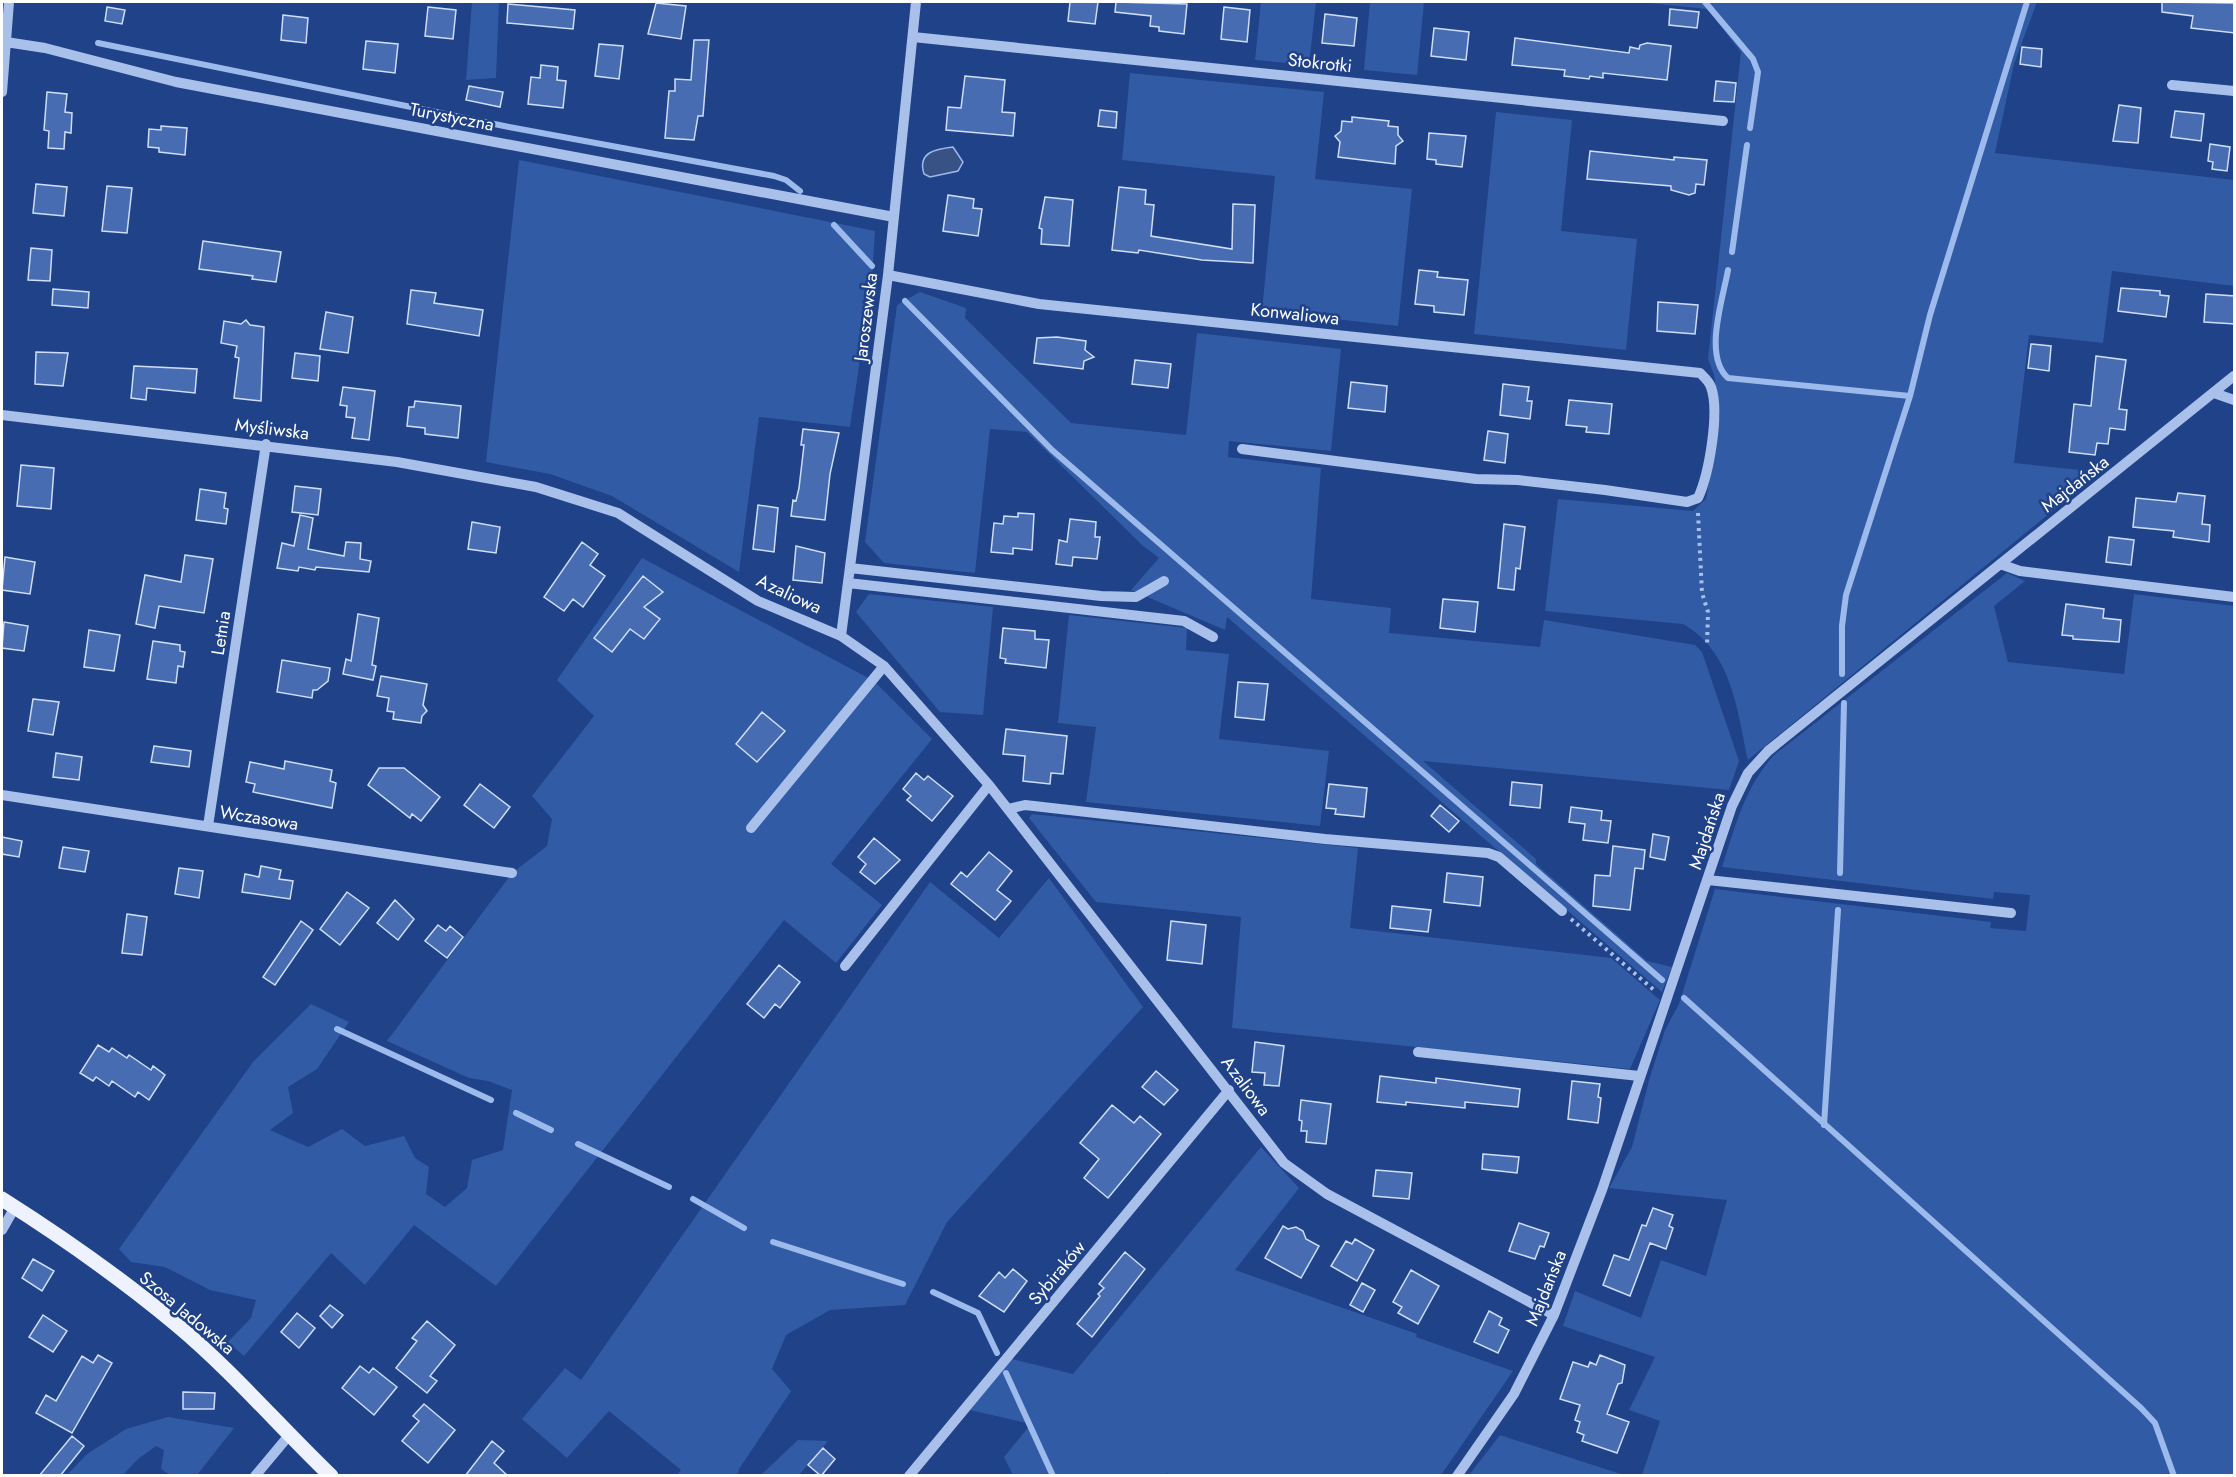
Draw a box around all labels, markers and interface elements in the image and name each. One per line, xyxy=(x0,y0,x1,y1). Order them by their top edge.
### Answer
street label: Stokrotki xyxy=(1287,47,1353,79)
street label: Turystyczna xyxy=(408,96,496,138)
street label: Jaroszewska xyxy=(847,271,884,365)
street label: Konwaliowa xyxy=(1249,296,1341,332)
street label: Myśliwska xyxy=(233,412,311,446)
street label: Majdańska xyxy=(2036,449,2114,519)
street label: Azaliowa xyxy=(752,568,826,620)
street label: Letnia xyxy=(205,609,237,657)
street label: Majdańska xyxy=(1682,789,1732,873)
street label: Wczasowa xyxy=(218,799,300,837)
street label: Azaliowa xyxy=(1215,1051,1277,1121)
street label: Sybiraków xyxy=(1022,1235,1092,1311)
street label: Majdańska xyxy=(1519,1246,1573,1330)
street label: Szosa Jadowska xyxy=(133,1265,241,1361)

